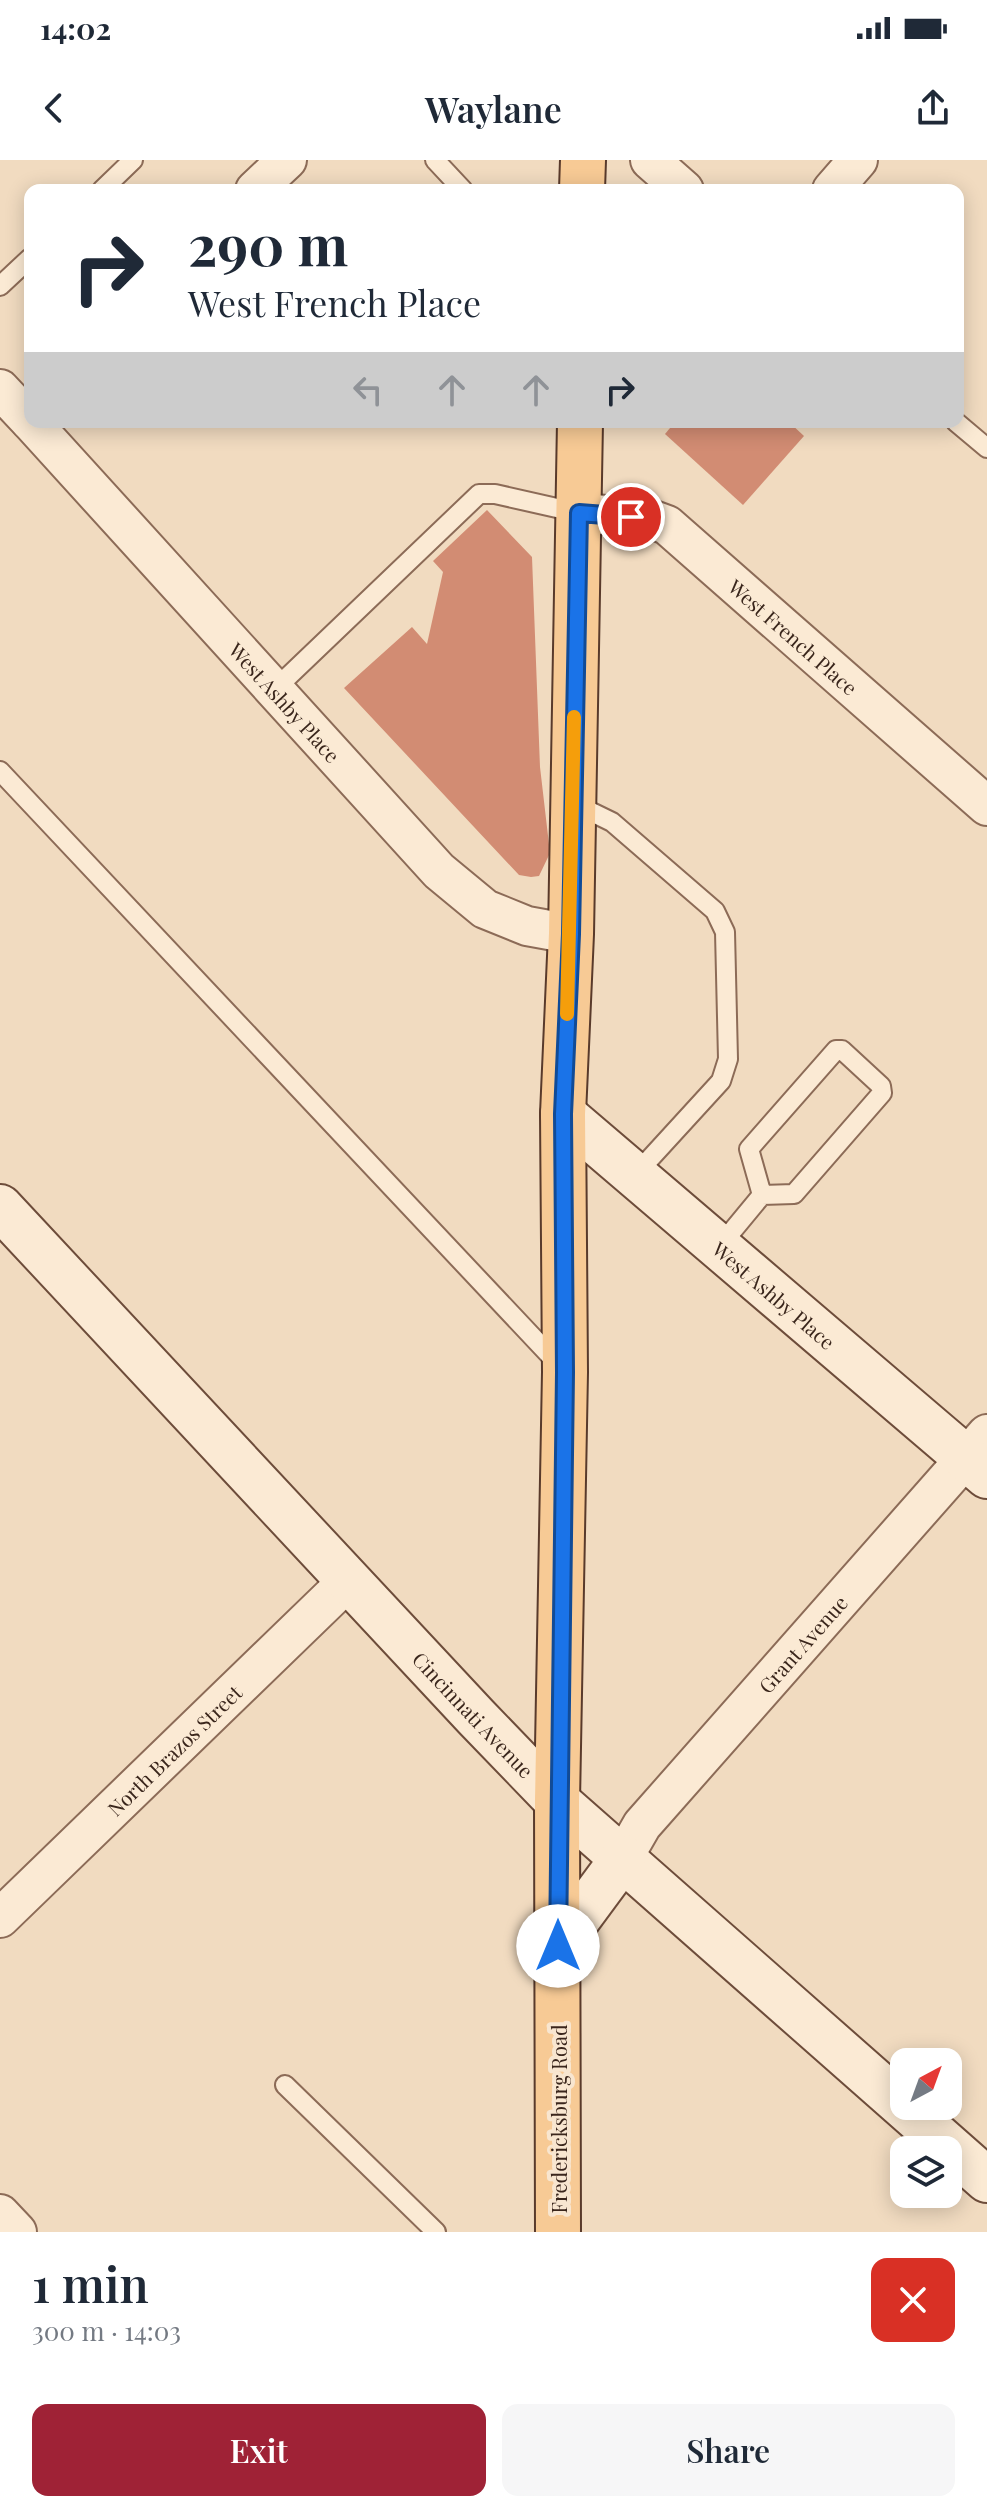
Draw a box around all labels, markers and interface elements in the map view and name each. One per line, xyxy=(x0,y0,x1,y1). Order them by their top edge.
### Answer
text: 14:02 xyxy=(40,8,111,48)
text: Waylane xyxy=(425,84,562,132)
icon: back xyxy=(32,86,76,130)
icon: share xyxy=(911,86,955,130)
text: 290 m xyxy=(188,206,348,281)
icon: right xyxy=(56,216,160,320)
text: West French Place xyxy=(188,278,481,326)
icon: left xyxy=(346,368,390,412)
icon: ahead xyxy=(430,368,474,412)
icon: ahead xyxy=(514,368,558,412)
icon: right xyxy=(598,368,642,412)
pin xyxy=(597,483,665,551)
icon: arrive xyxy=(609,495,653,539)
street label: West French Place xyxy=(723,572,864,700)
street label: West Ashby Place xyxy=(223,635,347,767)
street label: West Ashby Place xyxy=(707,1234,841,1354)
street label: Grant Avenue xyxy=(752,1589,853,1698)
street label: Cincinnati Avenue xyxy=(408,1645,540,1783)
street label: North Brazos Street xyxy=(101,1678,247,1821)
position arrow xyxy=(516,1904,600,1988)
street label: Fredericksburg Road xyxy=(545,2024,572,2213)
north arrow xyxy=(890,2048,962,2120)
map controls xyxy=(890,2048,962,2208)
button: layers xyxy=(890,2136,962,2208)
text: 1 min xyxy=(32,2251,149,2315)
button: close xyxy=(871,2258,955,2342)
text: 300 m · 14:03 xyxy=(32,2313,181,2348)
button: Exit xyxy=(32,2404,486,2496)
button: Share xyxy=(502,2404,955,2496)

